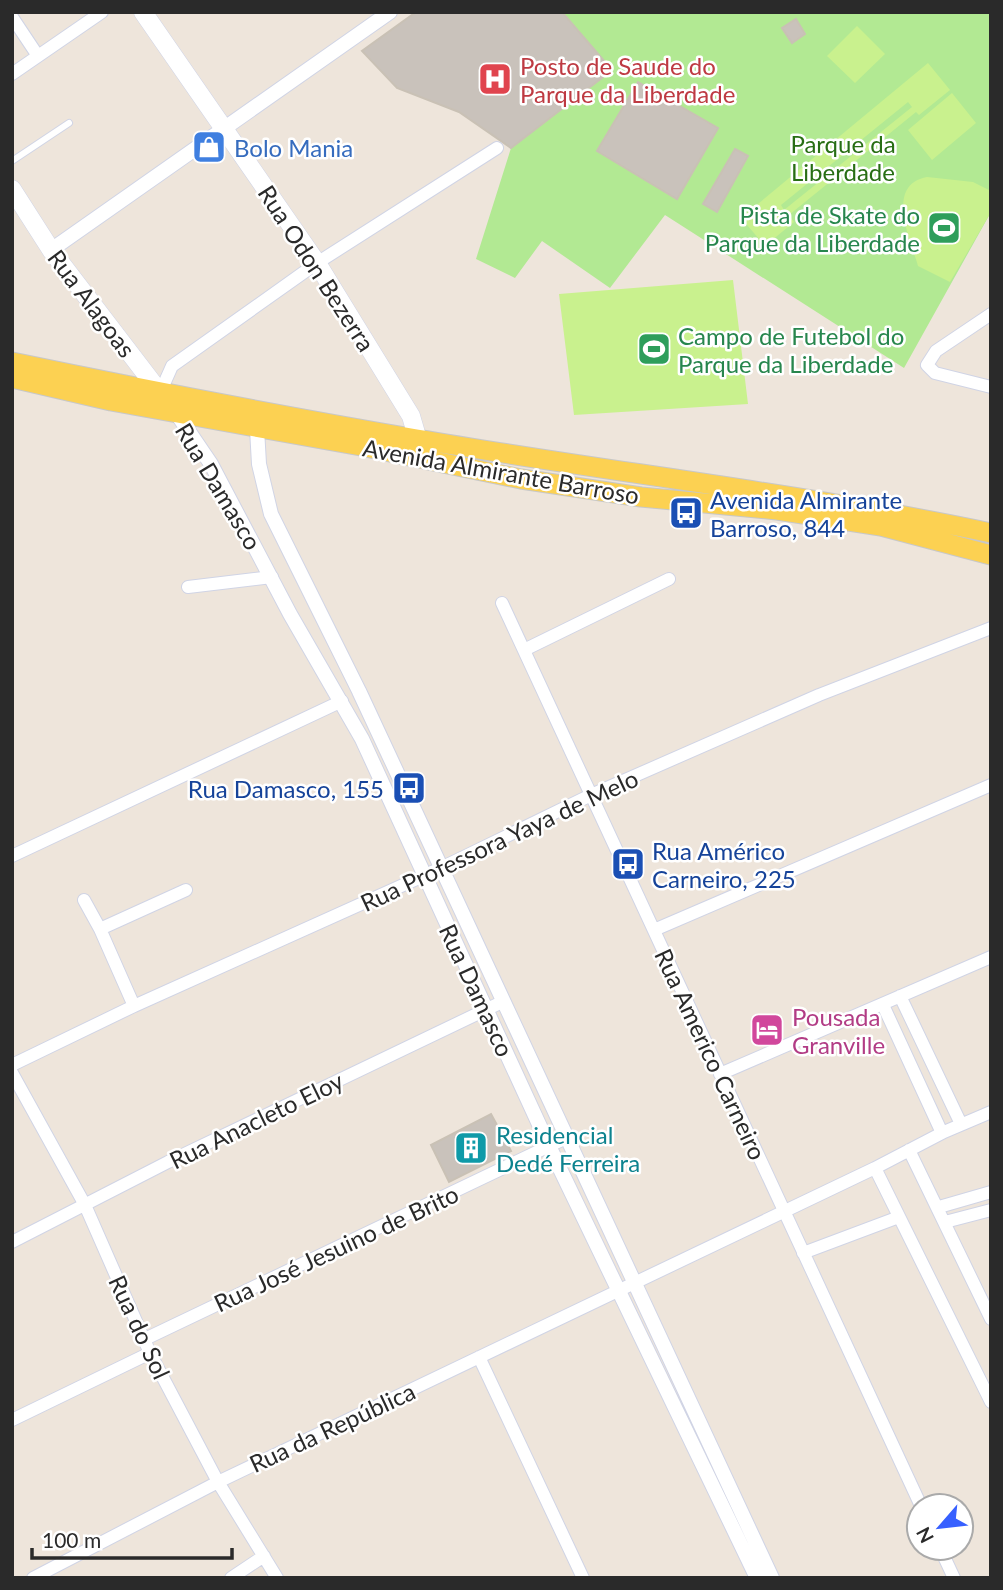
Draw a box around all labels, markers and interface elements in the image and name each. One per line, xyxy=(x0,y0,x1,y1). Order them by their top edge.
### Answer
place label: Posto de Saude do Parque da Liberdade xyxy=(520,51,735,108)
hospital icon: Posto de Saude do Parque da Liberdade xyxy=(476,60,514,98)
shop icon: Bolo Mania xyxy=(190,128,228,166)
park label: Parque da Liberdade xyxy=(790,129,896,186)
place label: Bolo Mania xyxy=(234,133,353,162)
street label: Rua Odon Bezerra xyxy=(253,180,381,356)
place label: Pista de Skate do Parque da Liberdade xyxy=(705,200,920,257)
sports icon: Pista de Skate do Parque da Liberdade xyxy=(925,209,963,247)
street label: Rua Alagoas xyxy=(42,243,142,363)
place label: Campo de Futebol do Parque da Liberdade xyxy=(678,321,904,378)
sports icon: Campo de Futebol do Parque da Liberdade xyxy=(635,330,673,368)
street label: Rua Damasco xyxy=(170,417,268,555)
street label: Avenida Almirante Barroso xyxy=(361,432,641,510)
place label: Avenida Almirante Barroso, 844 xyxy=(710,485,902,542)
bus stop icon: Avenida Almirante Barroso, 844 xyxy=(667,494,705,532)
street label: Rua Professora Yaya de Melo xyxy=(356,763,642,917)
bus stop icon: Rua Damasco, 155 xyxy=(390,769,428,807)
place label: Rua Damasco, 155 xyxy=(188,774,384,803)
place label: Rua Américo Carneiro, 225 xyxy=(652,836,796,893)
bus stop icon: Rua Américo Carneiro, 225 xyxy=(609,845,647,883)
street label: Rua Damasco xyxy=(434,919,520,1061)
street label: Rua Americo Carneiro xyxy=(649,944,773,1164)
place label: Pousada Granville xyxy=(792,1002,885,1059)
hotel icon: Pousada Granville xyxy=(748,1011,786,1049)
street label: Rua Anacleto Eloy xyxy=(164,1065,348,1175)
place label: Residencial Dedé Ferreira xyxy=(496,1120,640,1177)
building icon: Residencial Dedé Ferreira xyxy=(452,1129,490,1167)
street label: Rua José Jesuino de Brito xyxy=(209,1179,463,1317)
street label: Rua do Sol xyxy=(103,1270,177,1384)
street label: Rua da República xyxy=(245,1376,419,1478)
north arrow xyxy=(905,1492,975,1562)
scale bar xyxy=(32,1516,231,1560)
text: N xyxy=(911,1523,938,1547)
text: 100 m xyxy=(42,1527,101,1552)

